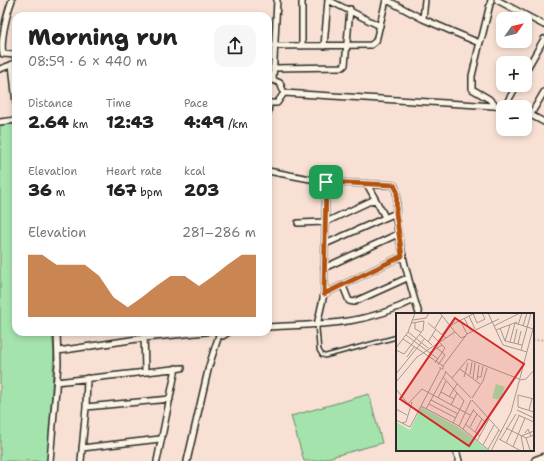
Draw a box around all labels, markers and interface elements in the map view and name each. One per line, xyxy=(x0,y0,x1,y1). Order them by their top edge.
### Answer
north arrow xyxy=(496,12,532,48)
map controls xyxy=(496,12,532,136)
text: Morning run xyxy=(28,23,178,52)
button: share xyxy=(214,25,256,67)
text: 08:59 · 6 × 440 m xyxy=(28,53,147,70)
button: + xyxy=(496,56,532,92)
text: Distance xyxy=(28,96,73,111)
text: Time xyxy=(106,96,131,111)
text: Pace xyxy=(184,96,208,111)
button: − xyxy=(496,100,532,136)
text: 2.64 xyxy=(28,111,69,133)
text: 12:43 xyxy=(106,111,154,133)
text: 4:49 xyxy=(184,111,224,133)
text: km xyxy=(69,117,88,132)
text: /km xyxy=(224,117,248,132)
text: Elevation xyxy=(28,164,77,179)
text: Heart rate xyxy=(106,164,162,179)
text: kcal xyxy=(184,164,205,179)
pin xyxy=(309,165,343,199)
icon: arrive xyxy=(315,171,337,193)
text: 36 xyxy=(28,179,52,201)
text: 167 xyxy=(106,179,137,201)
text: 203 xyxy=(184,179,219,201)
text: m xyxy=(52,185,65,200)
text: bpm xyxy=(137,185,163,200)
text: Elevation xyxy=(28,224,86,241)
text: 281–286 m xyxy=(182,224,256,241)
inset map xyxy=(396,313,534,451)

